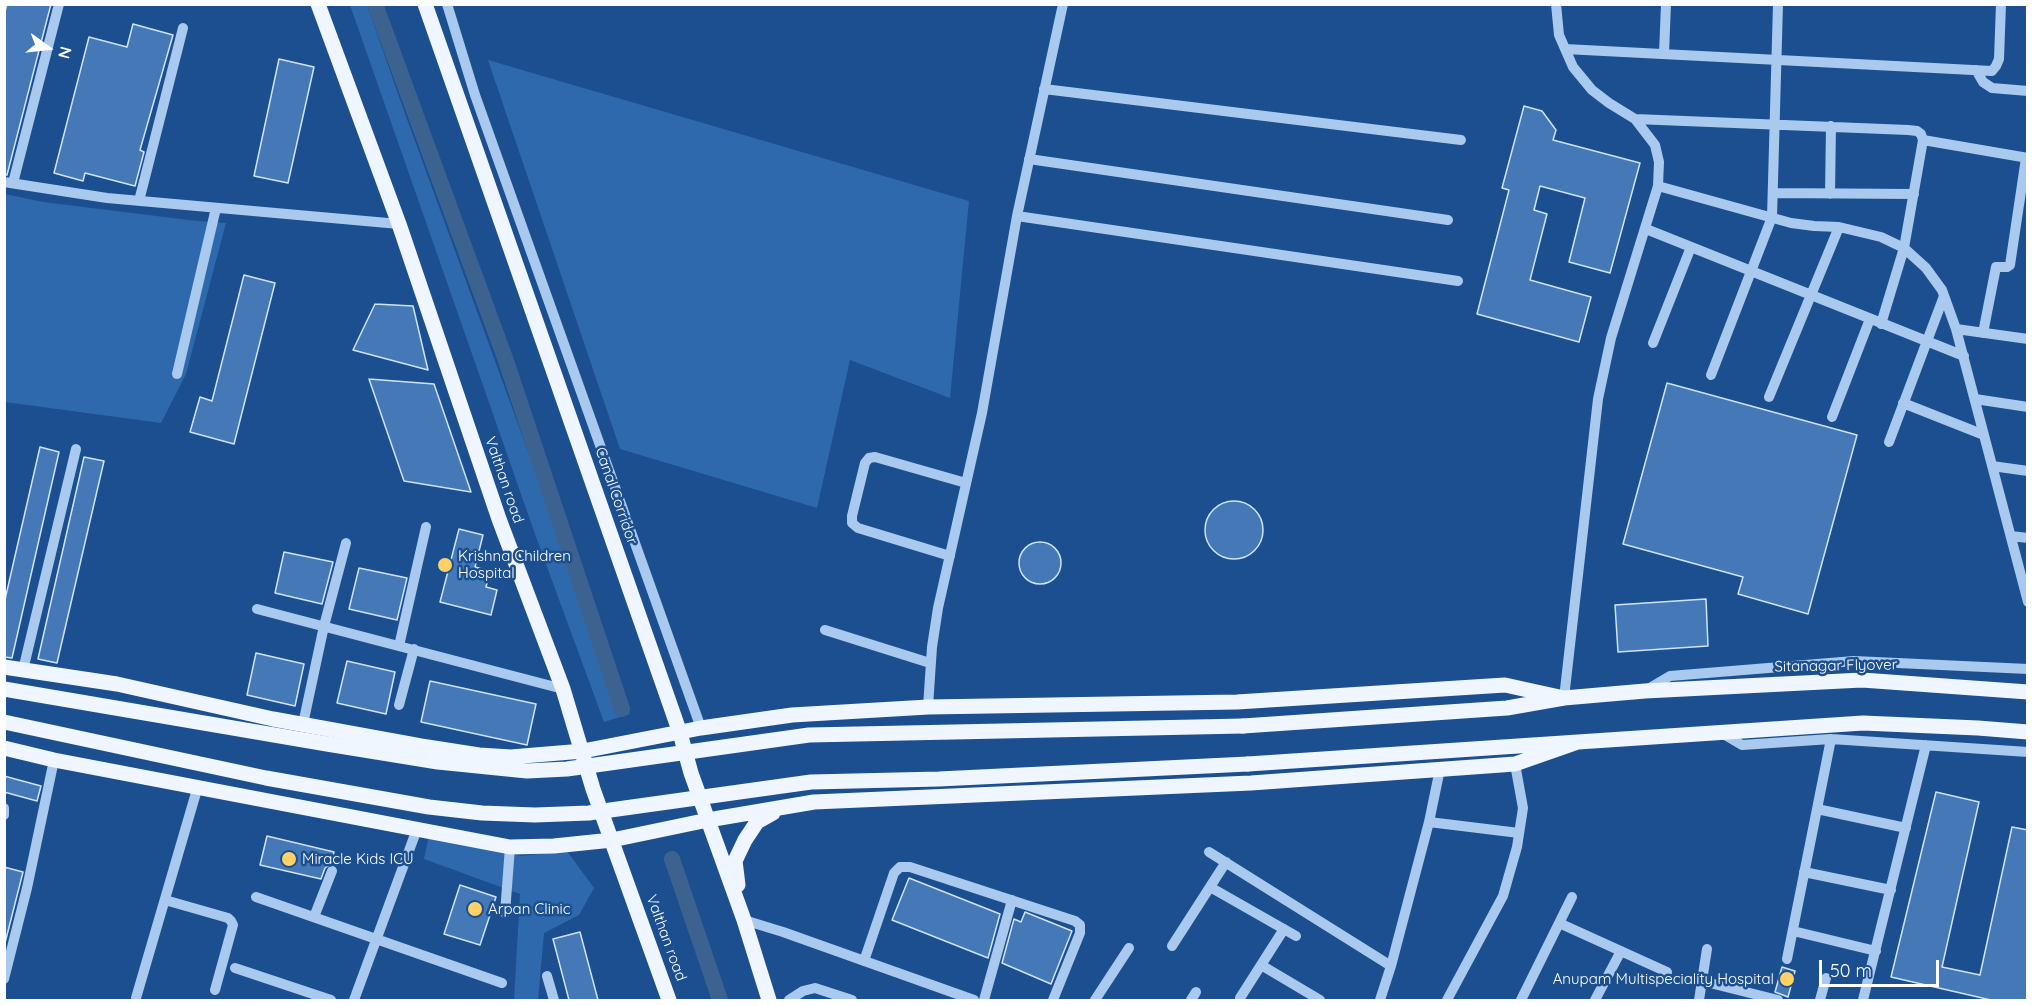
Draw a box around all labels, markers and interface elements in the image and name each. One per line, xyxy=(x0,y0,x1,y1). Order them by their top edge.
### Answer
north arrow xyxy=(18,18,78,78)
text: N xyxy=(54,44,77,61)
street label: Valthan road xyxy=(481,434,527,526)
street label: Canal Corridor xyxy=(591,445,641,547)
place label: Krishna Children Hospital xyxy=(458,547,571,582)
marker: Krishna Children Hospital xyxy=(436,556,454,574)
street label: Sitanagar Flyover xyxy=(1774,656,1898,676)
marker: Miracle Kids ICU xyxy=(280,850,298,868)
place label: Miracle Kids ICU xyxy=(302,850,414,868)
street label: Valthan road xyxy=(642,892,690,984)
marker: Arpan Clinic xyxy=(466,900,484,918)
place label: Arpan Clinic xyxy=(488,900,571,918)
scale bar xyxy=(1822,948,1942,986)
text: 50 m xyxy=(1830,959,1872,982)
place label: Anupam Multispeciality Hospital xyxy=(1553,970,1774,988)
marker: Anupam Multispeciality Hospital xyxy=(1778,970,1796,988)

